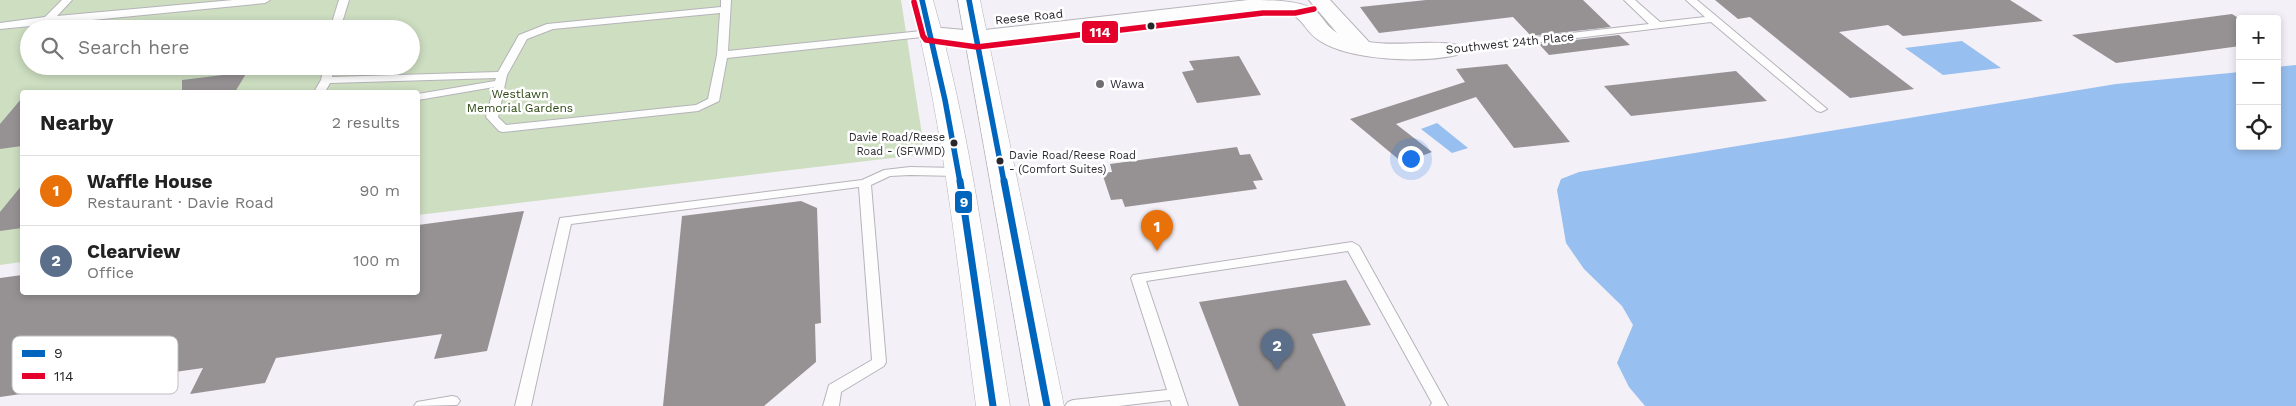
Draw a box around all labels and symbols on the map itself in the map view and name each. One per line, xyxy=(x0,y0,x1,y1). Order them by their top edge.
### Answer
street label: Reese Road xyxy=(994,6,1064,28)
line badge: 114 xyxy=(1081,20,1119,44)
unlabelled marker xyxy=(1146,21,1156,31)
text: 114 xyxy=(1089,24,1111,40)
street label: Southwest 24th Place xyxy=(1445,29,1575,57)
place label: Wawa xyxy=(1110,77,1145,91)
marker: Wawa xyxy=(1094,78,1106,90)
park label: Westlawn Memorial Gardens xyxy=(467,87,573,115)
place label: Davie Road/Reese Road - (SFWMD) xyxy=(849,131,945,158)
marker: Davie Road/Reese Road - (SFWMD) xyxy=(949,138,959,148)
your location xyxy=(1398,146,1424,172)
place label: Davie Road/Reese Road - (Comfort Suites) xyxy=(1009,149,1136,176)
marker: Davie Road/Reese Road - (Comfort Suites) xyxy=(995,156,1005,166)
line badge: 9 xyxy=(954,190,973,214)
text: 9 xyxy=(960,194,968,210)
pin: 1 xyxy=(1141,210,1173,251)
pin: 2 xyxy=(1261,329,1293,370)
legend xyxy=(12,336,178,394)
text: 9 xyxy=(54,345,63,361)
text: 114 xyxy=(54,368,73,384)

